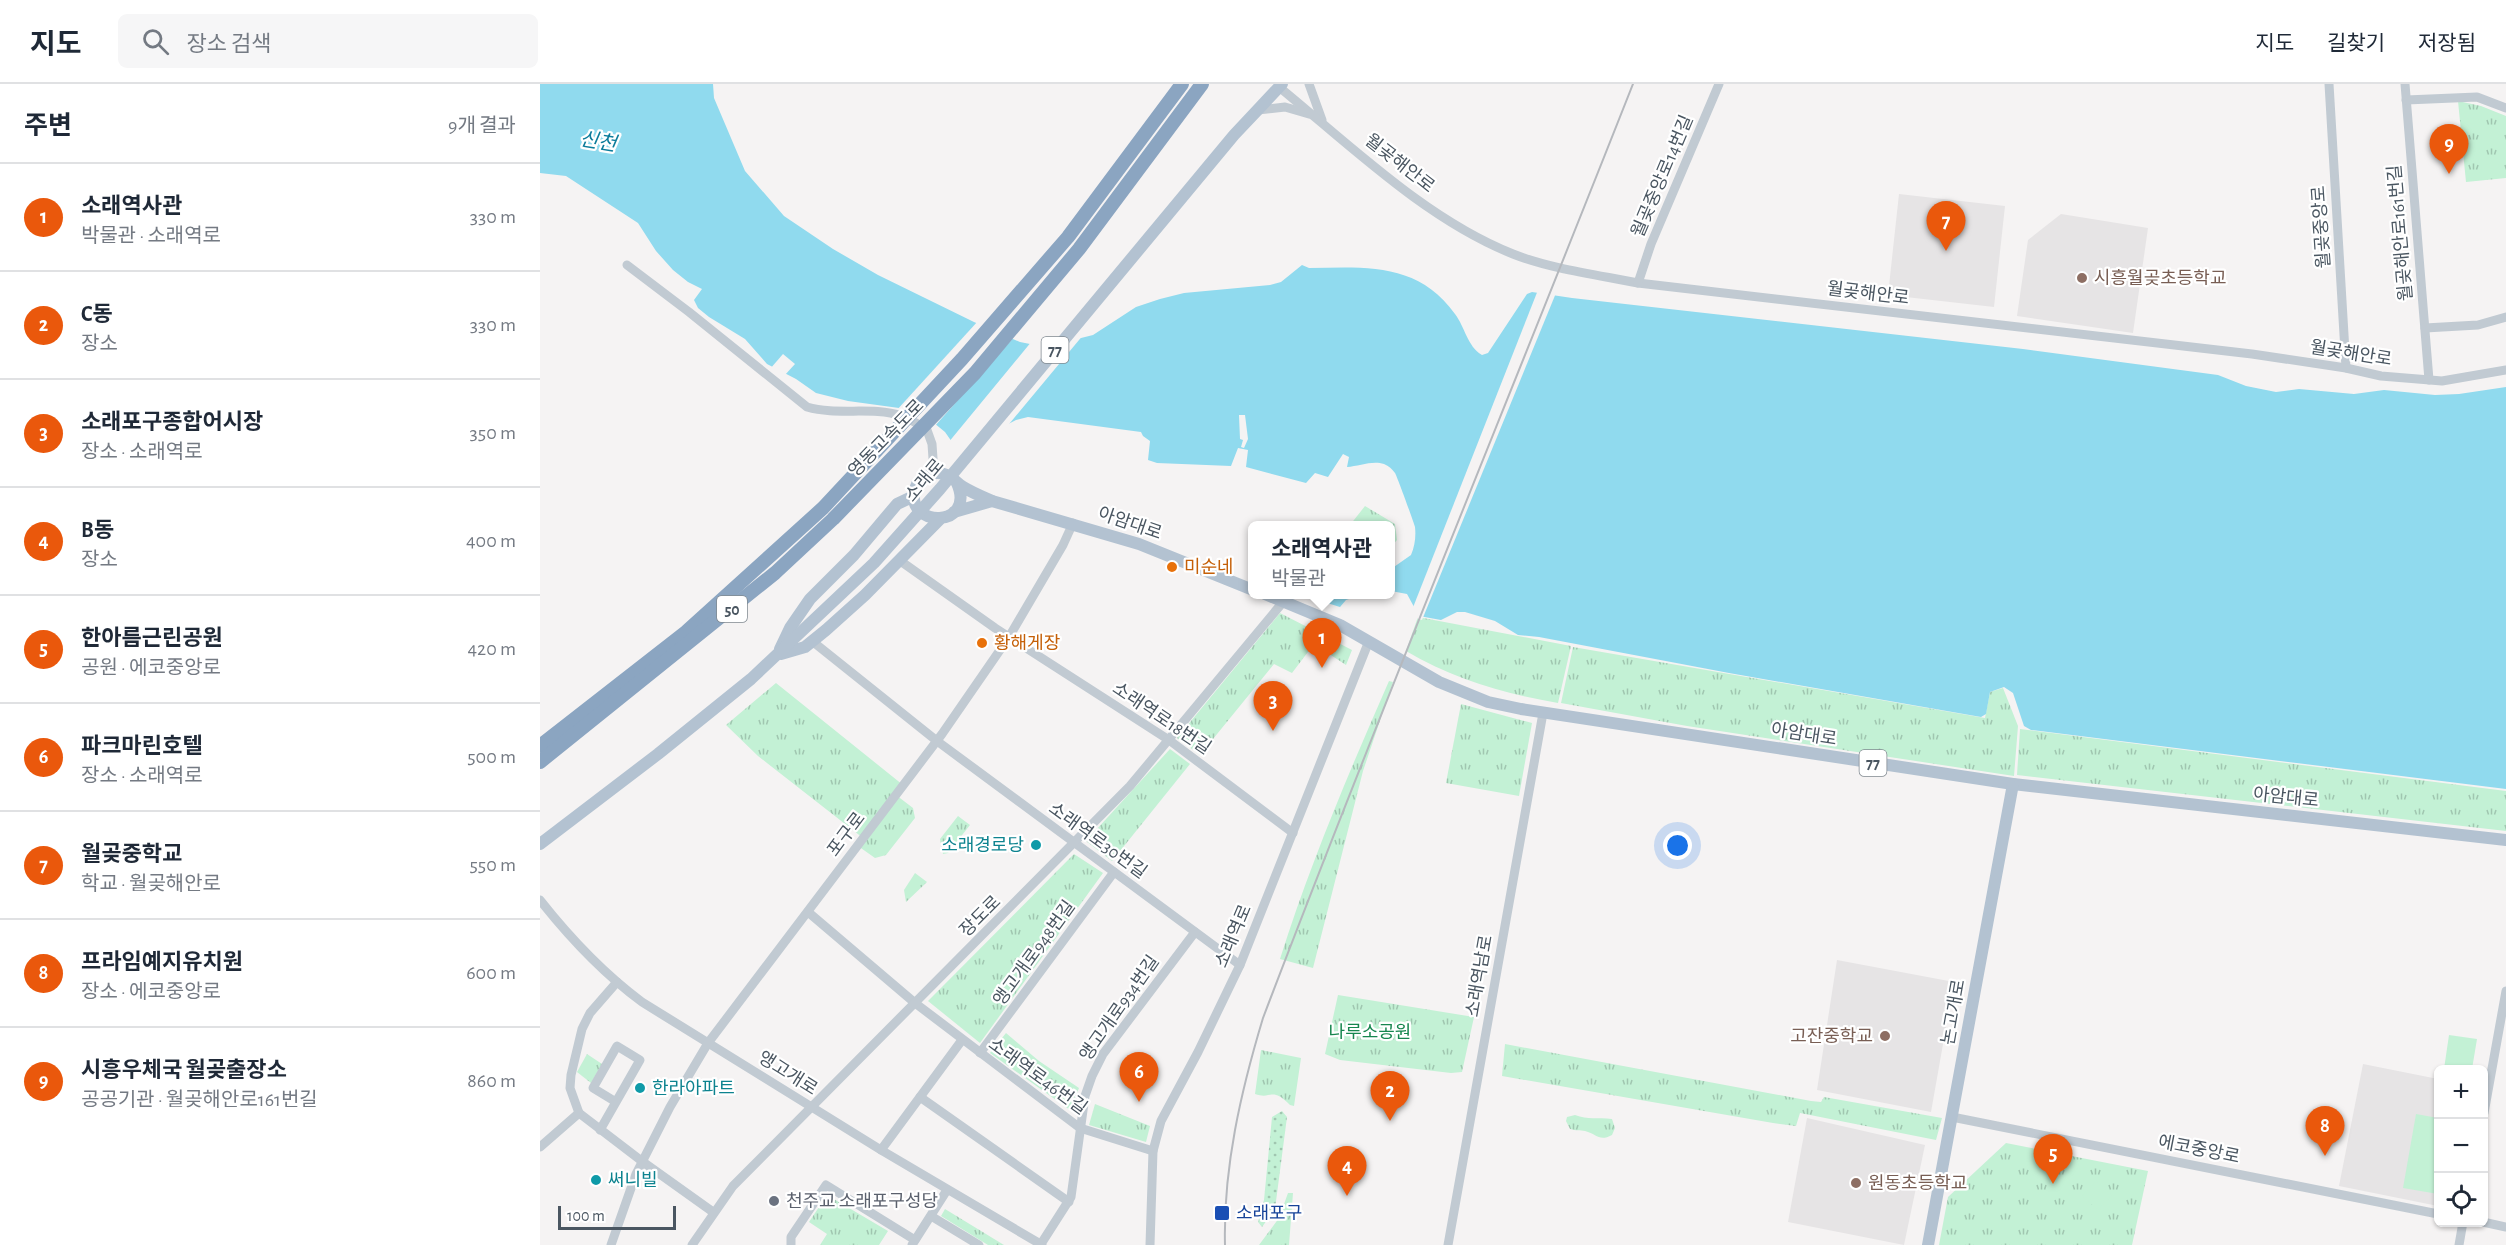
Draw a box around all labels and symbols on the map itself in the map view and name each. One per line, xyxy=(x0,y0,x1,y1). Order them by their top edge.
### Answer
street label: 월곶중앙로14번길 xyxy=(1627,112,1697,240)
pin: 9 xyxy=(2430,124,2468,174)
water label: 신천 xyxy=(578,128,620,155)
street label: 월곶해안로 xyxy=(1361,130,1438,196)
street label: 월곶해안로161번길 xyxy=(2385,164,2416,302)
street label: 월곶중앙로 xyxy=(2308,185,2334,269)
pin: 7 xyxy=(1926,202,1966,251)
place label: 시흥월곶초등학교 xyxy=(2094,268,2226,288)
marker: 시흥월곶초등학교 xyxy=(2075,271,2089,285)
street label: 월곶해안로 xyxy=(1826,279,1910,308)
road number: 77 xyxy=(1042,337,1068,363)
street label: 월곶해안로 xyxy=(2309,338,2393,369)
street label: 영동고속도로 xyxy=(845,396,928,481)
street label: 소래로 xyxy=(901,455,948,505)
street label: 아암대로 xyxy=(1095,504,1164,543)
place label: 미순네 xyxy=(1184,557,1234,577)
marker: 미순네 xyxy=(1165,560,1179,574)
road number: 50 xyxy=(717,596,747,622)
pin: 1 xyxy=(1302,618,1342,668)
place label: 황해게장 xyxy=(994,633,1060,653)
marker: 황해게장 xyxy=(975,636,989,650)
street label: 소래역로18번길 xyxy=(1109,679,1214,758)
pin: 3 xyxy=(1254,682,1292,731)
street label: 아암대로 xyxy=(1770,720,1838,749)
road number: 77 xyxy=(1860,750,1886,776)
street label: 아암대로 xyxy=(2252,785,2320,810)
street label: 소래역로30번길 xyxy=(1045,799,1150,882)
street label: 포구로 xyxy=(825,809,869,860)
your location xyxy=(1663,831,1692,860)
place label: 소래경로당 xyxy=(941,835,1024,855)
marker: 소래경로당 xyxy=(1029,838,1043,852)
street label: 장도로 xyxy=(955,891,1005,941)
street label: 앵고개로948번길 xyxy=(990,897,1079,1009)
street label: 소래역로 xyxy=(1212,902,1255,970)
street label: 소래역남로 xyxy=(1463,934,1496,1019)
street label: 앵고개로934번길 xyxy=(1076,952,1163,1064)
street label: 논고개로 xyxy=(1938,978,1969,1046)
park label: 나루소공원 xyxy=(1329,1023,1411,1042)
place label: 고잔중학교 xyxy=(1790,1027,1873,1046)
marker: 고잔중학교 xyxy=(1878,1029,1892,1043)
street label: 소래역로46번길 xyxy=(985,1034,1090,1118)
street label: 앵고개로 xyxy=(755,1048,821,1099)
pin: 6 xyxy=(1120,1052,1158,1102)
pin: 2 xyxy=(1370,1072,1410,1121)
place label: 한라아파트 xyxy=(652,1079,735,1098)
marker: 한라아파트 xyxy=(633,1081,647,1095)
pin: 8 xyxy=(2306,1106,2344,1156)
street label: 에코중앙로 xyxy=(2156,1131,2242,1167)
pin: 5 xyxy=(2034,1134,2072,1184)
pin: 4 xyxy=(1328,1146,1366,1196)
place label: 써니빌 xyxy=(608,1170,658,1190)
marker: 써니빌 xyxy=(589,1173,603,1187)
place label: 원동초등학교 xyxy=(1868,1174,1967,1193)
marker: 원동초등학교 xyxy=(1849,1176,1863,1190)
place label: 천주교 소래포구성당 xyxy=(786,1191,938,1211)
marker: 천주교 소래포구성당 xyxy=(767,1194,781,1208)
scale bar xyxy=(558,1203,676,1230)
marker: 소래포구 xyxy=(1213,1204,1231,1222)
place label: 소래포구 xyxy=(1236,1204,1302,1223)

